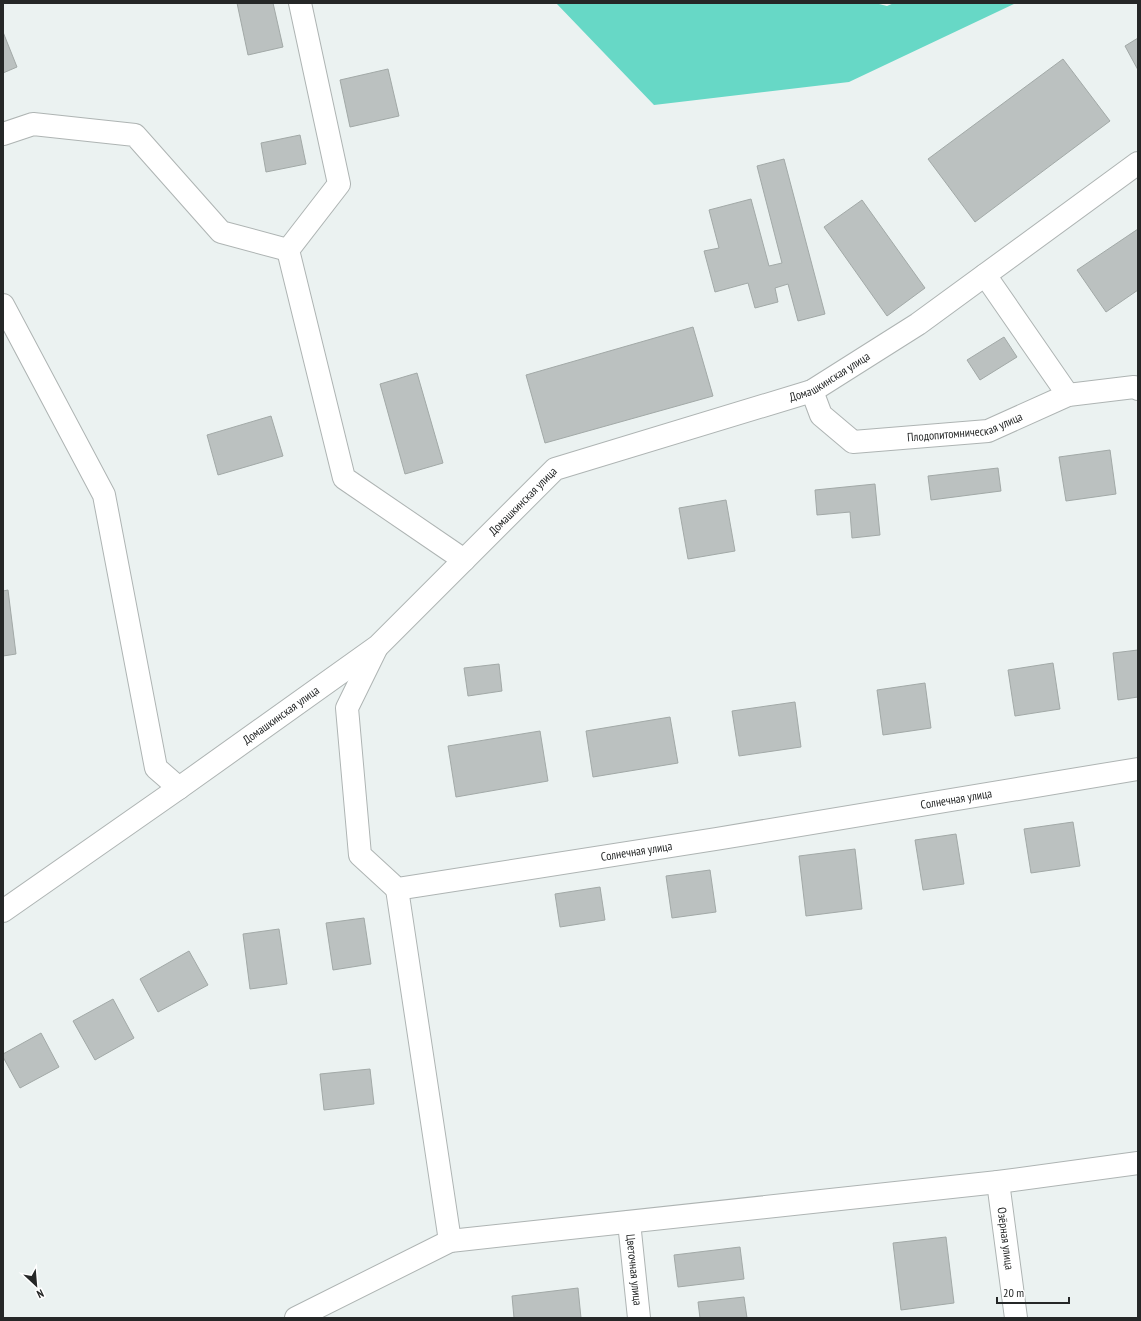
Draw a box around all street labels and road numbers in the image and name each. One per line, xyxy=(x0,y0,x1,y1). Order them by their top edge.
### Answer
street label: Домашкинская улица xyxy=(787,348,873,404)
street label: Плодопитомническая улица xyxy=(907,408,1025,445)
street label: Домашкинская улица xyxy=(485,463,560,538)
street label: Домашкинская улица xyxy=(240,682,322,747)
street label: Солнечная улица xyxy=(919,785,993,812)
street label: Солнечная улица xyxy=(600,838,673,864)
street label: Озёрная улица xyxy=(994,1206,1018,1271)
street label: Цветочная улица xyxy=(623,1233,646,1306)

